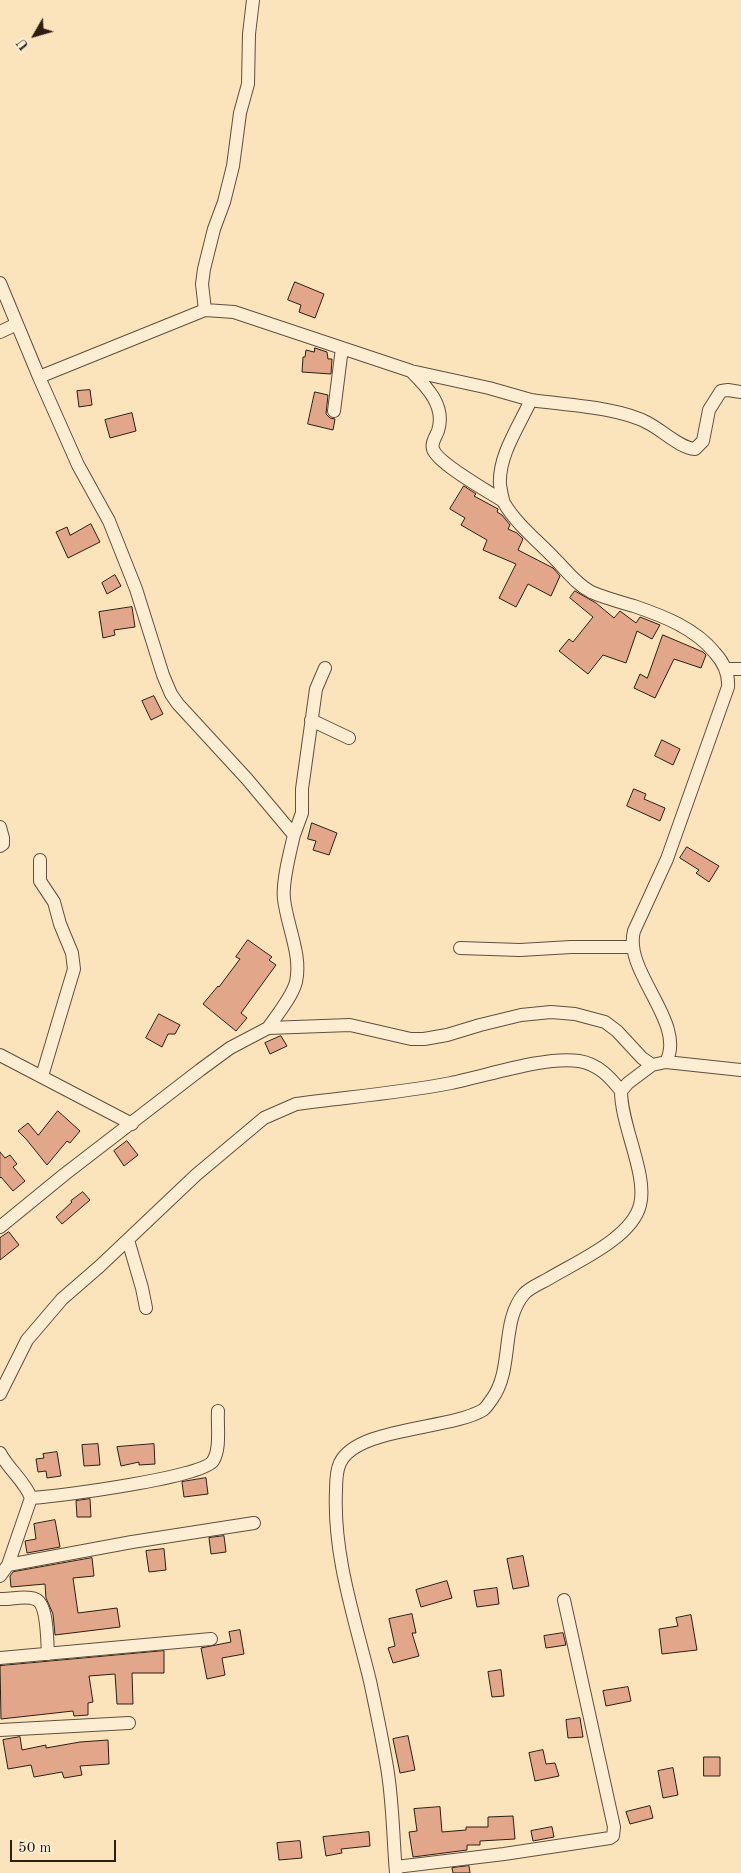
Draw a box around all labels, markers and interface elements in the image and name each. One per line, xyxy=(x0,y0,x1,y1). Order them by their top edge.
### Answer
north arrow xyxy=(10,10,60,60)
text: U xyxy=(14,36,32,53)
scale bar xyxy=(12,1830,119,1862)
text: 50 m xyxy=(18,1841,52,1856)

